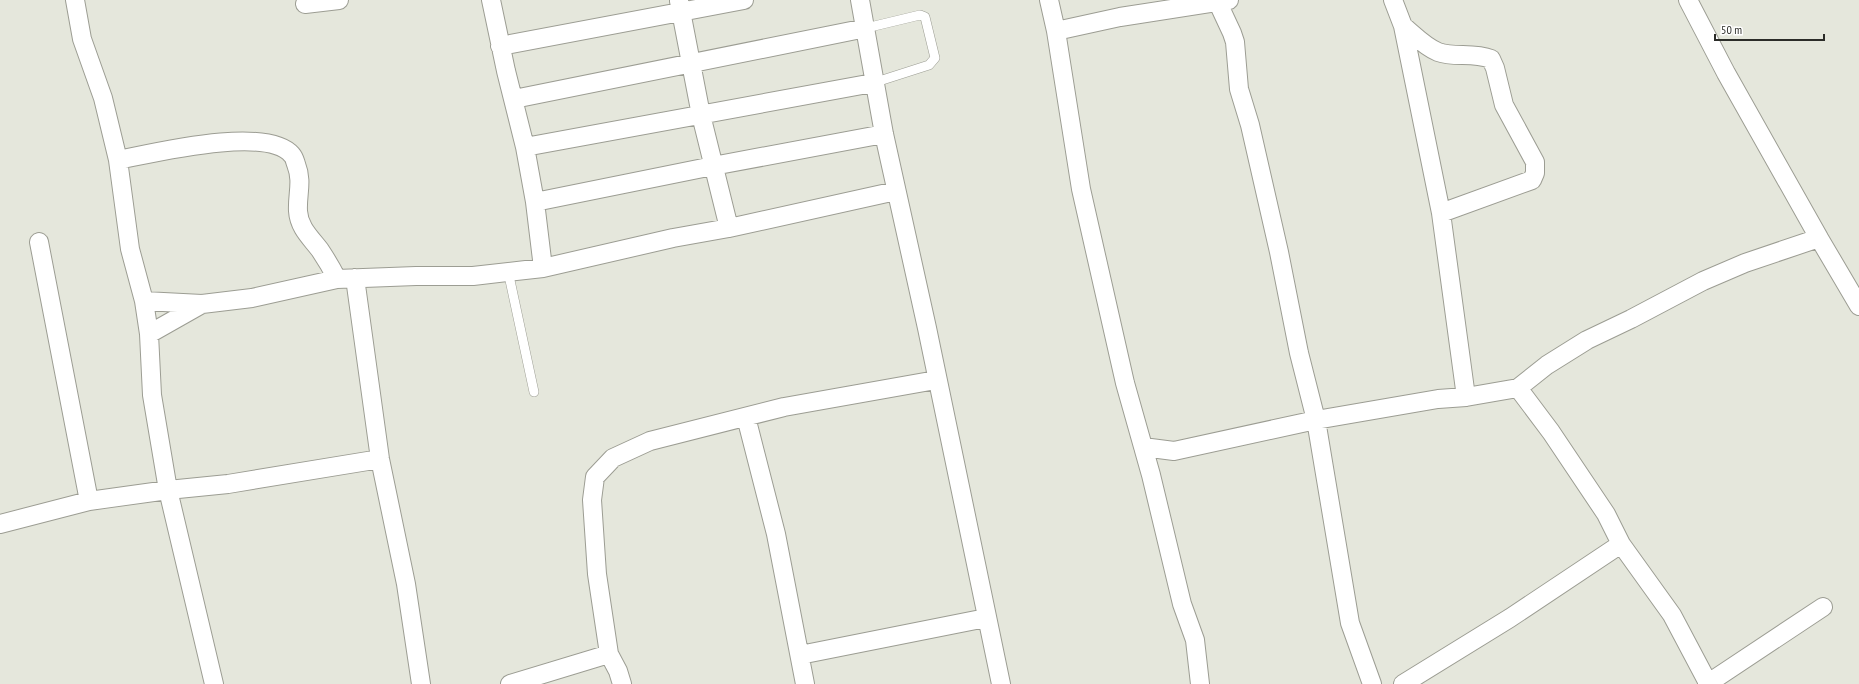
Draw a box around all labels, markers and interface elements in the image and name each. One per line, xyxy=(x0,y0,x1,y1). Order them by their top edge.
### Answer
scale bar xyxy=(1715,16,1824,42)
text: 50 m xyxy=(1721,22,1742,37)

